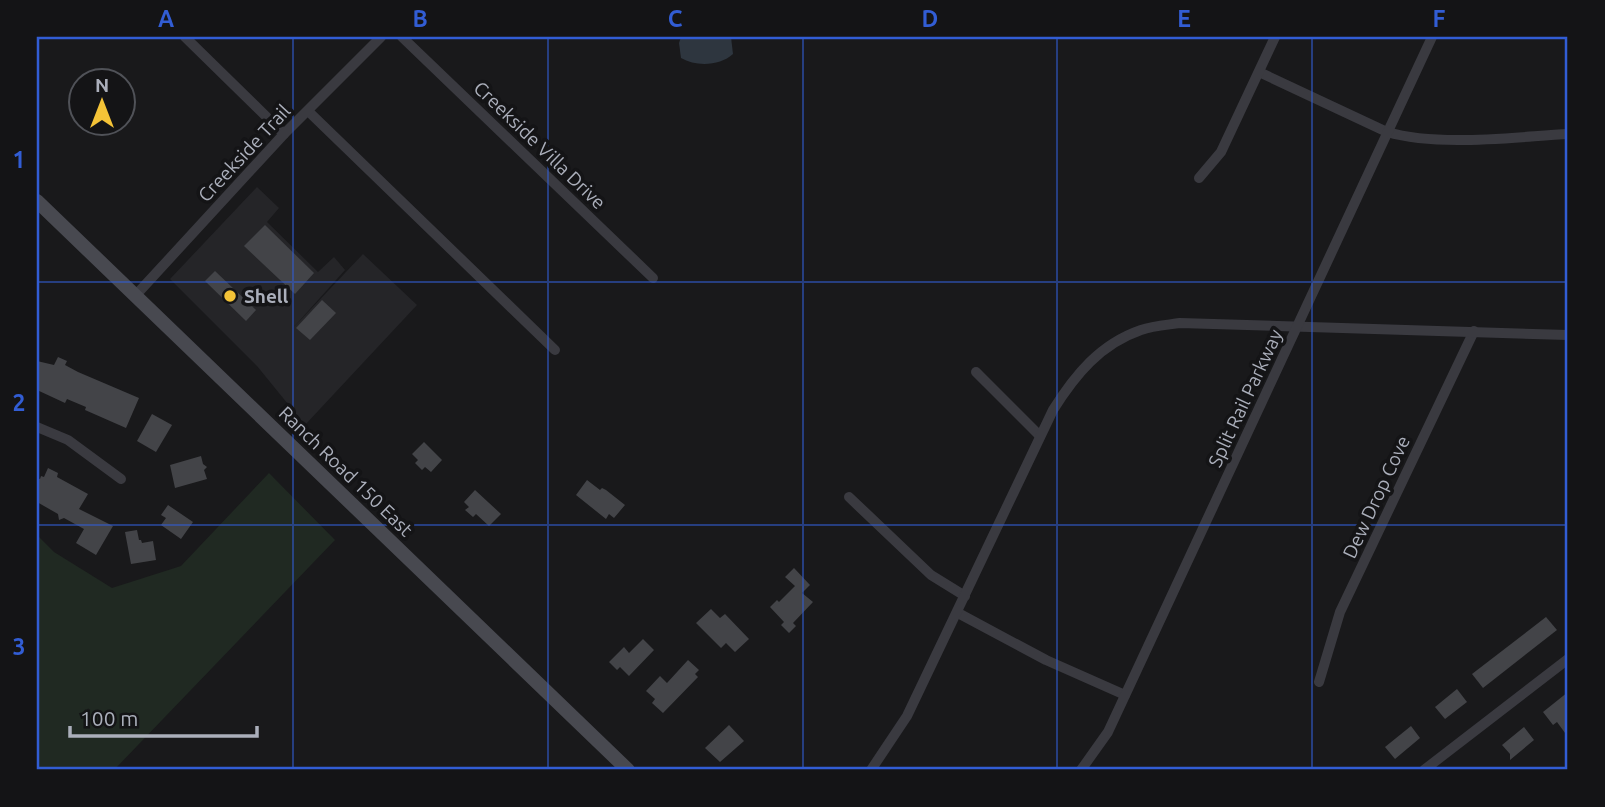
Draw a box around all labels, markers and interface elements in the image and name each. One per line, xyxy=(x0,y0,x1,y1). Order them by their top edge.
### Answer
text: A xyxy=(158,6,174,31)
text: B xyxy=(412,6,428,31)
text: C xyxy=(668,6,683,31)
text: D xyxy=(922,6,938,31)
text: E xyxy=(1177,6,1191,31)
text: F xyxy=(1433,6,1446,31)
north arrow xyxy=(66,66,136,136)
text: N xyxy=(95,74,109,96)
street label: Creekside Villa Drive xyxy=(470,76,610,214)
street label: Creekside Trail xyxy=(193,100,295,206)
text: 1 xyxy=(13,147,25,172)
place label: Shell xyxy=(244,285,289,307)
marker: Shell xyxy=(222,288,238,304)
street label: Split Rail Parkway xyxy=(1203,326,1287,470)
text: 2 xyxy=(13,390,25,415)
street label: Ranch Road 150 East xyxy=(275,402,418,541)
street label: Dew Drop Cove xyxy=(1338,432,1414,562)
text: 3 xyxy=(13,634,25,659)
scale bar xyxy=(70,695,257,739)
text: 100 m xyxy=(80,706,138,730)

